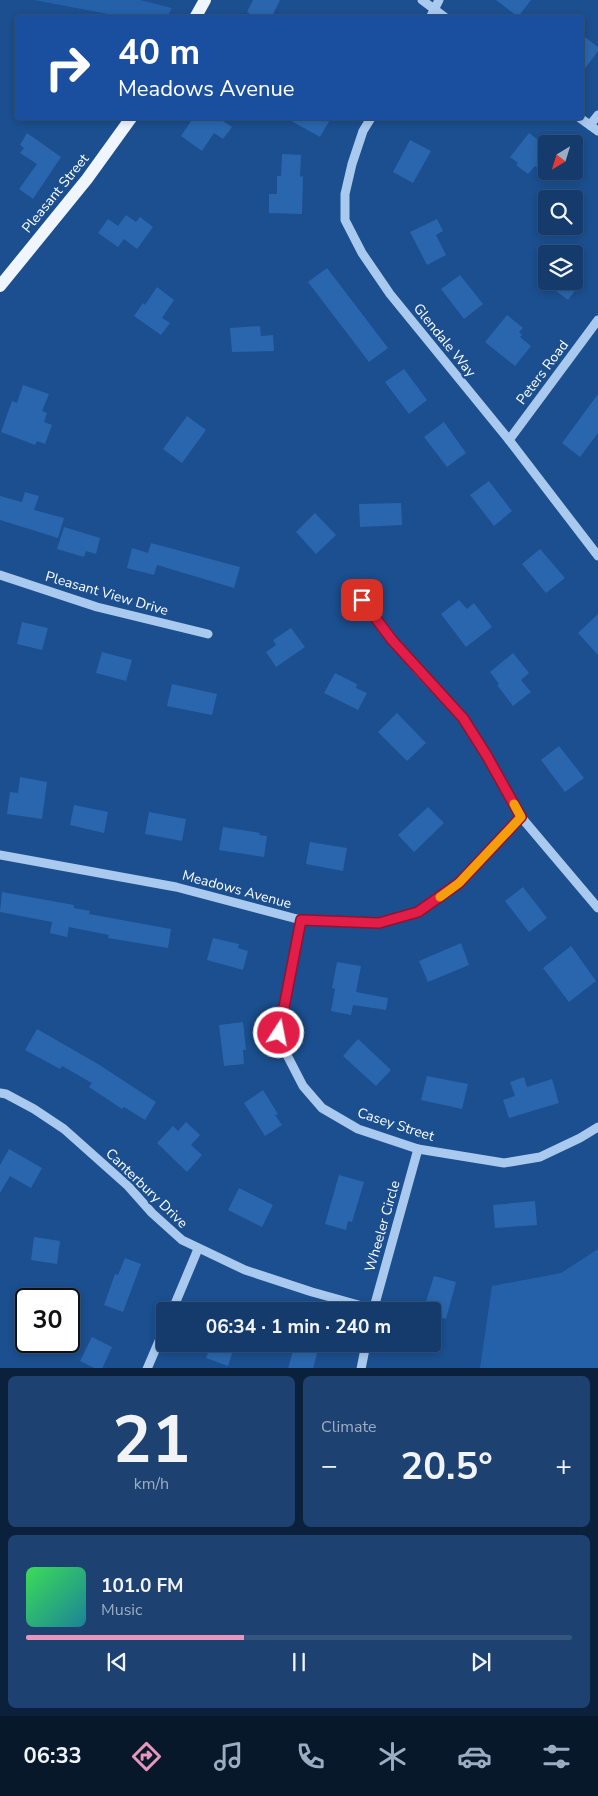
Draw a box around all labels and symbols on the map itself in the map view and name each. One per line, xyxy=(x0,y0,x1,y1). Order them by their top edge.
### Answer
north arrow xyxy=(538,135,582,180)
street label: Pleasant Street xyxy=(18,150,93,237)
street label: Glendale Way xyxy=(409,300,481,382)
street label: Peters Road xyxy=(512,336,573,408)
street label: Pleasant View Drive xyxy=(43,567,171,620)
pin xyxy=(341,579,383,621)
street label: Meadows Avenue xyxy=(180,866,294,913)
position arrow xyxy=(252,1006,304,1058)
street label: Casey Street xyxy=(355,1103,437,1146)
street label: Canterbury Drive xyxy=(101,1144,192,1232)
street label: Wheeler Circle xyxy=(360,1178,405,1274)
speed limit sign: 30 xyxy=(15,1288,80,1353)

